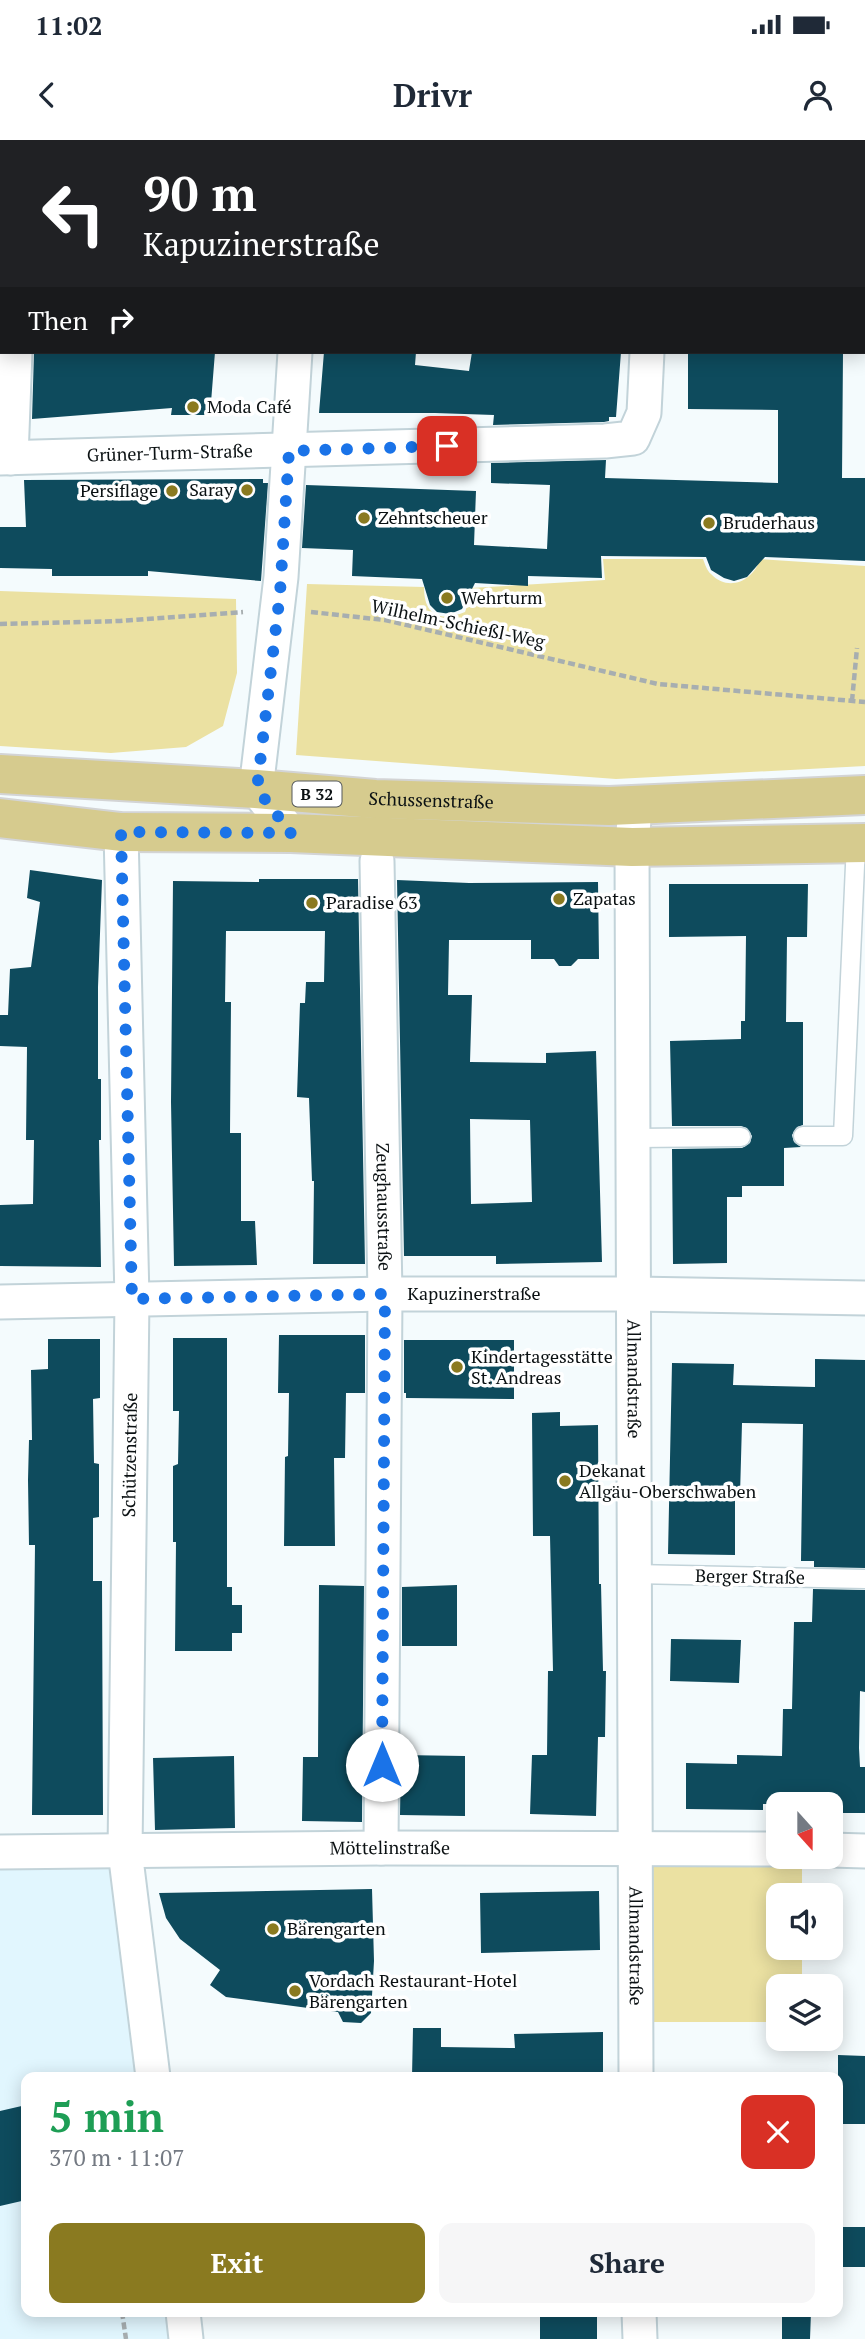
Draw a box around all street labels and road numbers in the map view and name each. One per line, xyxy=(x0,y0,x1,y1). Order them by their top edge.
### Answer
street label: Grüner-Turm-Straße xyxy=(87,438,253,467)
street label: Wilhelm-Schießl-Weg xyxy=(369,593,548,653)
road number: B 32 xyxy=(292,782,342,806)
street label: Schussenstraße xyxy=(368,785,494,814)
street label: Zeughausstraße xyxy=(371,1143,398,1271)
street label: Kapuzinerstraße xyxy=(407,1281,541,1305)
street label: Allmandstraße xyxy=(623,1319,647,1439)
street label: Schützenstraße xyxy=(116,1392,142,1518)
street label: Berger Straße xyxy=(695,1563,805,1589)
street label: Möttelinstraße xyxy=(330,1835,450,1860)
street label: Allmandstraße xyxy=(624,1886,649,2006)

